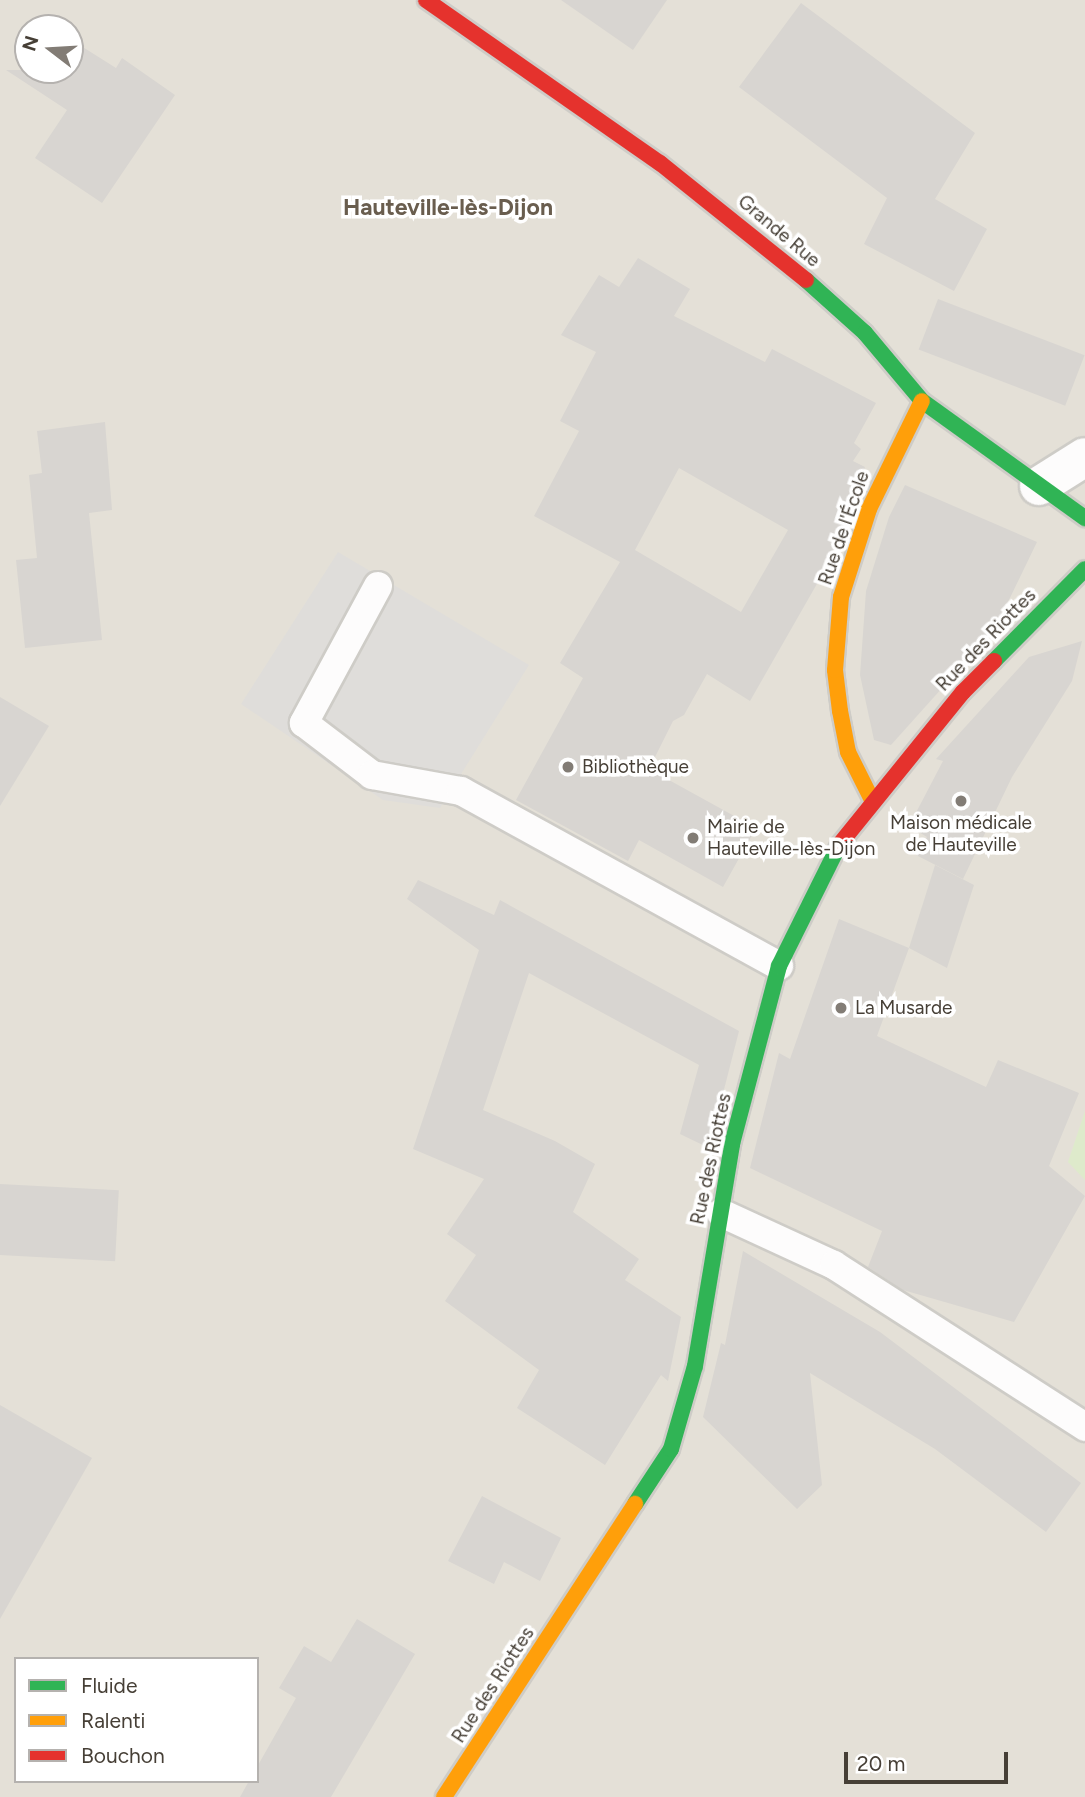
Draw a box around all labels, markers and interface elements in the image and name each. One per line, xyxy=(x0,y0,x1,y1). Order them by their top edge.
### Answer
north arrow xyxy=(14,14,84,84)
text: N xyxy=(17,33,43,54)
street label: Grande Rue xyxy=(733,190,825,272)
district label: Hauteville-lès-Dijon xyxy=(343,193,553,221)
street label: Rue de l'École xyxy=(814,468,874,588)
street label: Rue des Riottes xyxy=(931,584,1041,696)
place label: Bibliothèque xyxy=(582,756,689,778)
marker: Bibliothèque xyxy=(560,759,576,775)
marker: Maison médicale de Hauteville xyxy=(953,793,969,809)
place label: Maison médicale de Hauteville xyxy=(890,812,1032,856)
place label: Mairie de Hauteville-lès-Dijon xyxy=(707,816,875,860)
marker: Mairie de Hauteville-lès-Dijon xyxy=(685,830,701,846)
place label: La Musarde xyxy=(855,997,952,1019)
marker: La Musarde xyxy=(833,1000,849,1016)
street label: Rue des Riottes xyxy=(686,1091,736,1227)
street label: Rue des Riottes xyxy=(447,1623,539,1747)
legend xyxy=(14,1657,259,1783)
text: Fluide xyxy=(81,1673,137,1698)
text: Ralenti xyxy=(81,1708,145,1733)
scale bar xyxy=(847,1738,1012,1782)
text: Bouchon xyxy=(81,1743,165,1768)
text: 20 m xyxy=(857,1751,905,1776)

